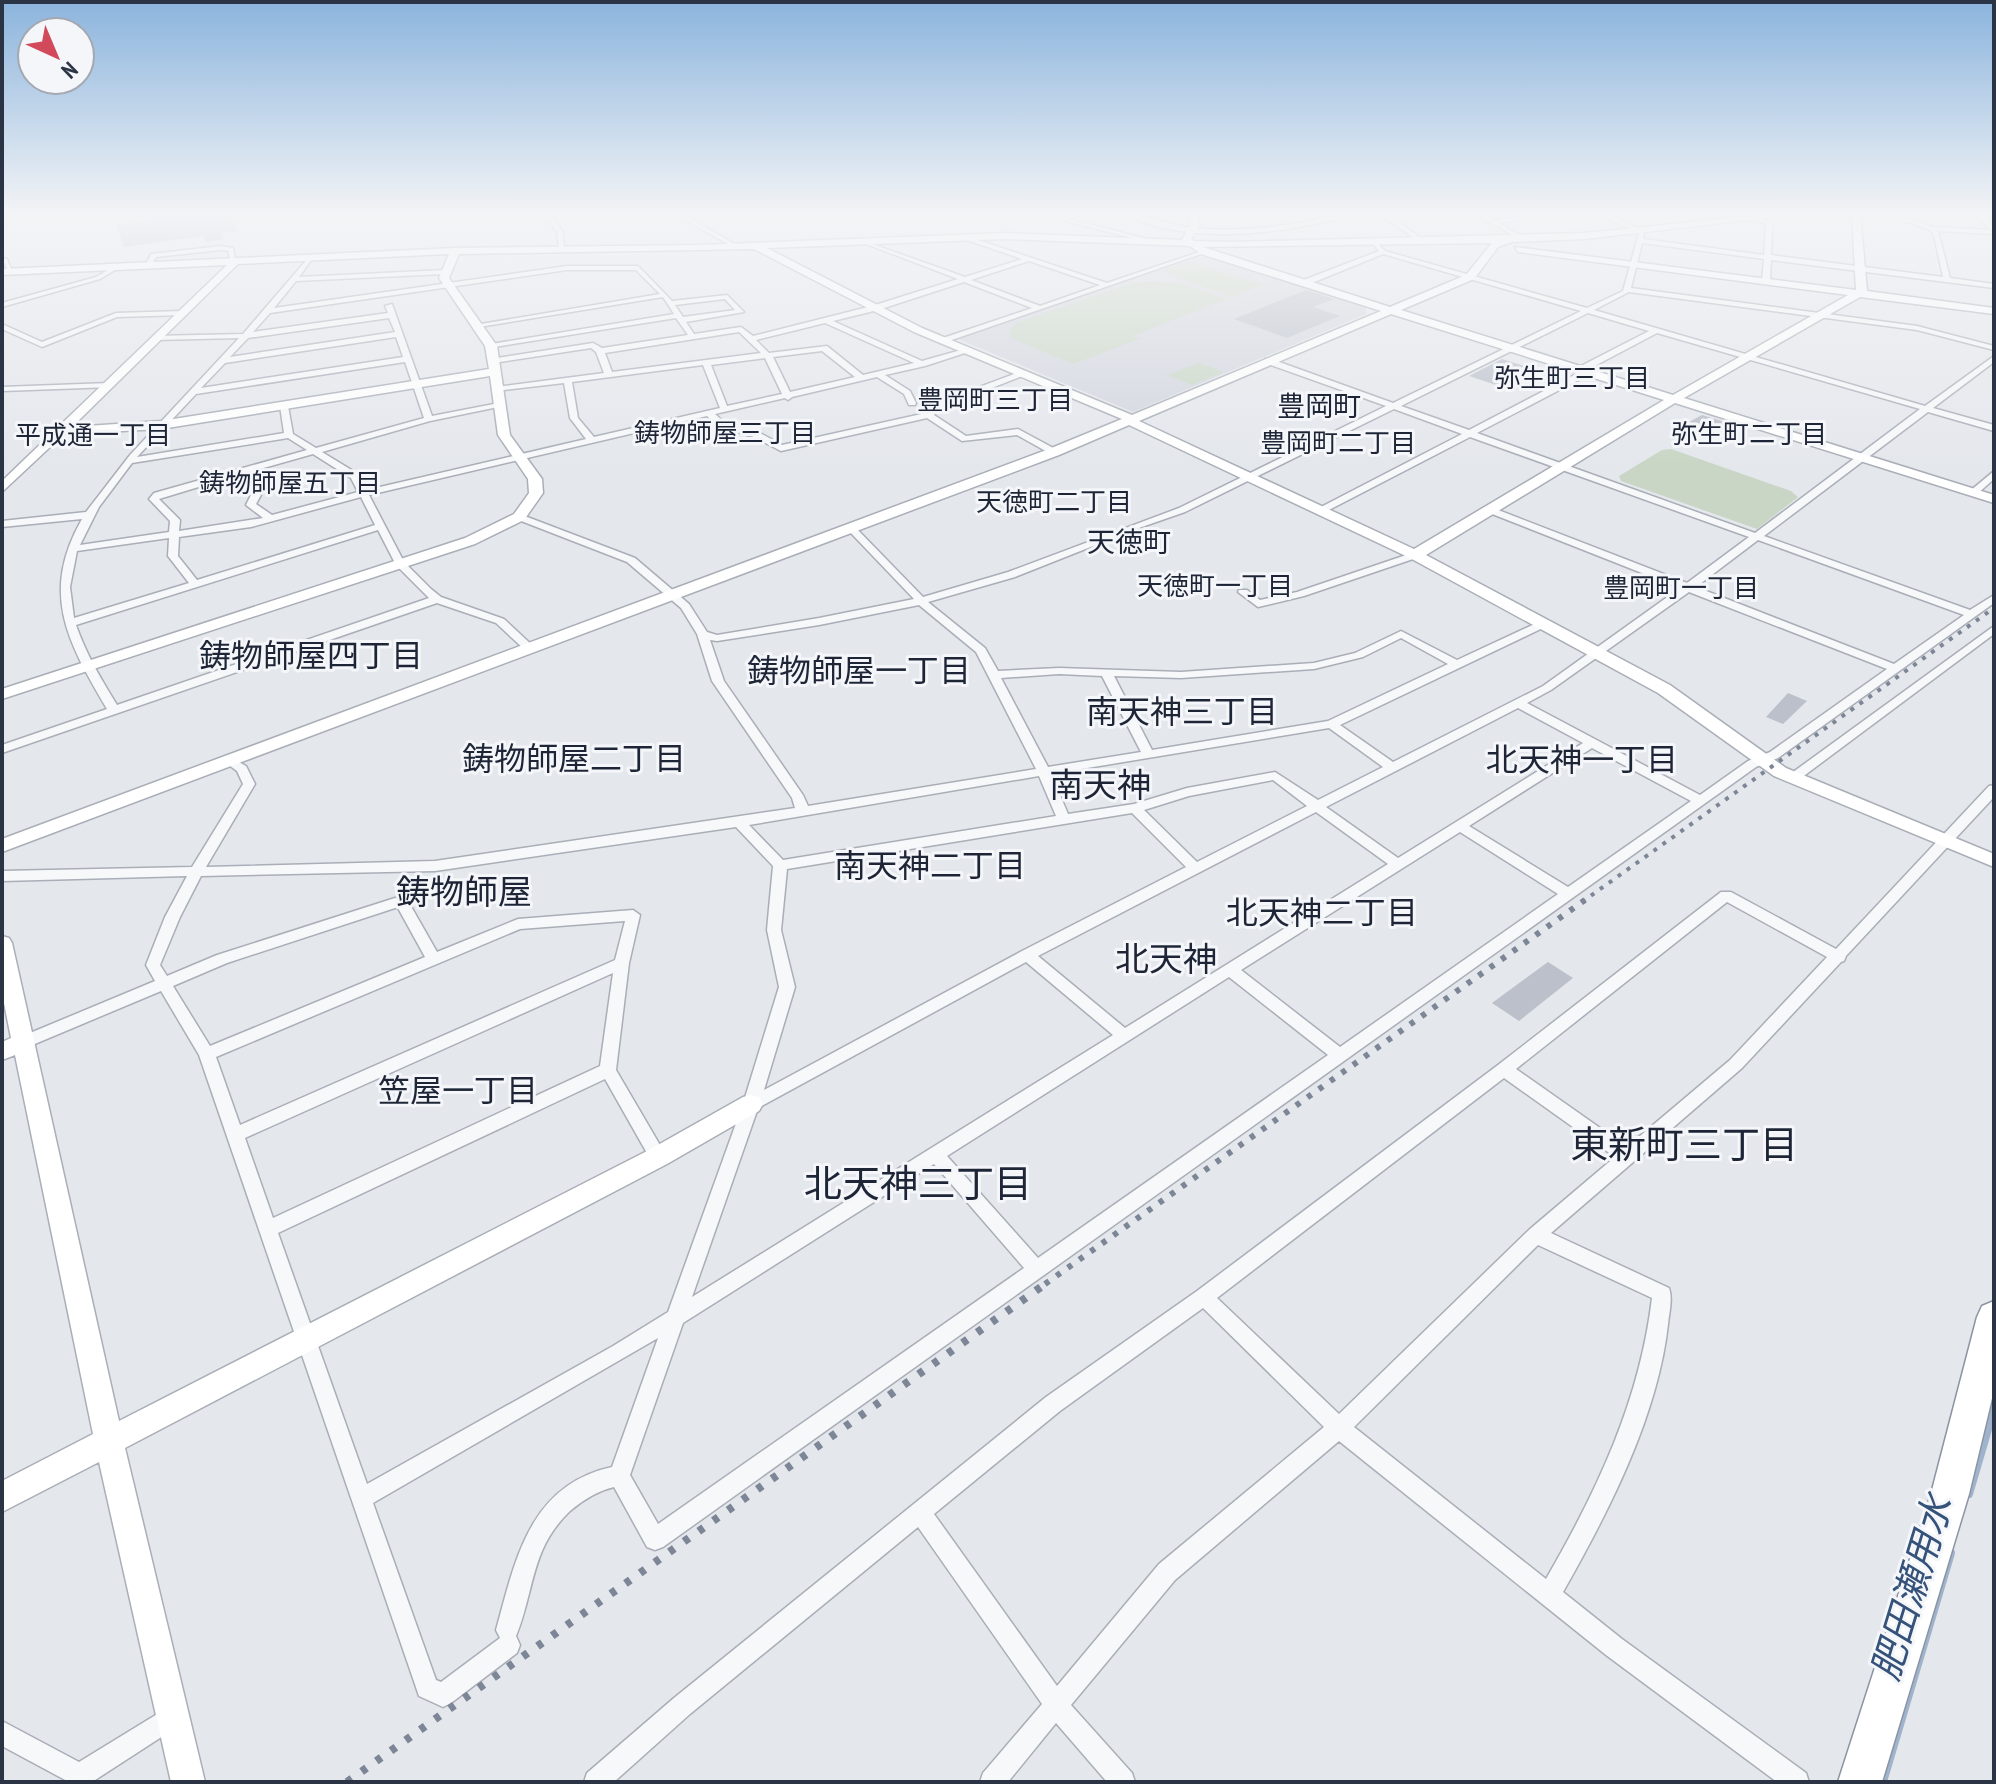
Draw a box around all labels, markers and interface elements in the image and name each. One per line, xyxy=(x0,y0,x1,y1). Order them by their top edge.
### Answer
north arrow xyxy=(16,16,96,96)
text: N xyxy=(56,56,84,85)
district label: 弥生町三丁目 xyxy=(1494,361,1650,394)
district label: 豊岡町三丁目 xyxy=(917,383,1073,416)
district label: 豊岡町 xyxy=(1277,387,1361,424)
district label: 鋳物師屋三丁目 xyxy=(634,416,816,449)
district label: 弥生町二丁目 xyxy=(1671,417,1827,450)
district label: 平成通一丁目 xyxy=(15,418,171,451)
district label: 豊岡町二丁目 xyxy=(1260,426,1416,459)
district label: 鋳物師屋五丁目 xyxy=(199,466,381,499)
district label: 天徳町二丁目 xyxy=(976,485,1132,518)
district label: 天徳町 xyxy=(1087,523,1171,560)
district label: 天徳町一丁目 xyxy=(1137,569,1293,602)
district label: 豊岡町一丁目 xyxy=(1603,571,1759,604)
district label: 鋳物師屋四丁目 xyxy=(199,634,423,676)
district label: 鋳物師屋一丁目 xyxy=(747,649,971,691)
district label: 南天神三丁目 xyxy=(1086,690,1278,732)
district label: 鋳物師屋二丁目 xyxy=(462,737,686,779)
district label: 北天神一丁目 xyxy=(1486,738,1678,780)
district label: 南天神 xyxy=(1049,762,1151,806)
district label: 南天神二丁目 xyxy=(834,844,1026,886)
district label: 鋳物師屋 xyxy=(396,869,532,913)
district label: 北天神二丁目 xyxy=(1226,891,1418,933)
district label: 北天神 xyxy=(1115,936,1217,980)
district label: 笠屋一丁目 xyxy=(378,1069,538,1111)
district label: 東新町三丁目 xyxy=(1570,1119,1798,1168)
district label: 北天神三丁目 xyxy=(804,1158,1032,1207)
water label: 肥田瀬用水 xyxy=(1859,1486,1963,1686)

